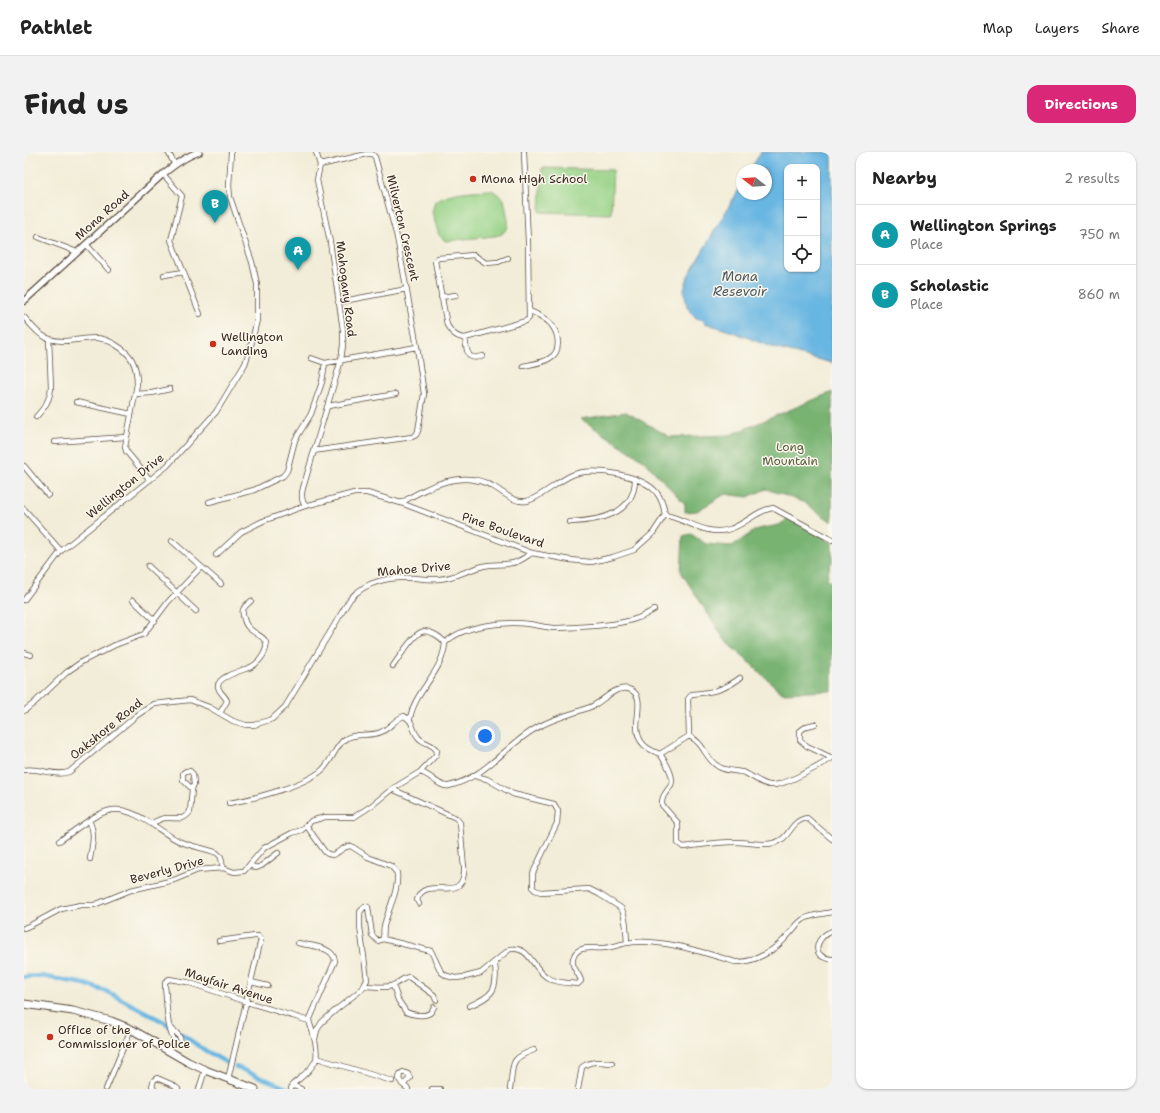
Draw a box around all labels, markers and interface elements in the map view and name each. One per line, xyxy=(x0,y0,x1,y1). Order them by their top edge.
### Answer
text: Pathlet xyxy=(20,15,92,40)
text: Map xyxy=(983,19,1013,37)
text: Layers xyxy=(1035,19,1079,37)
text: Share xyxy=(1101,19,1140,37)
text: Find us xyxy=(24,85,129,123)
button: Directions xyxy=(1027,85,1136,123)
north arrow xyxy=(736,164,772,200)
map controls xyxy=(784,164,820,272)
button: + xyxy=(784,164,820,200)
text: Nearby xyxy=(872,167,937,189)
text: 2 results xyxy=(1064,170,1120,187)
place label: Mona High School xyxy=(481,171,587,187)
street label: Milverton Crescent xyxy=(383,173,423,283)
marker: Mona High School xyxy=(468,174,478,184)
street label: Mona Road xyxy=(71,186,133,244)
pin: B xyxy=(202,190,228,223)
button: − xyxy=(784,200,820,236)
text: Wellington Springs xyxy=(910,216,1057,236)
text: A xyxy=(880,226,890,243)
text: 750 m xyxy=(1079,226,1120,243)
button: locate xyxy=(784,236,820,272)
text: Place xyxy=(910,236,943,253)
pin: A xyxy=(285,237,311,270)
street label: Mahogany Road xyxy=(332,240,360,338)
water label: Mona Resevoir xyxy=(713,268,768,300)
text: Scholastic xyxy=(910,276,989,296)
text: B xyxy=(881,286,889,303)
text: 860 m xyxy=(1078,286,1120,303)
text: Place xyxy=(910,296,943,313)
place label: Wellington Landing xyxy=(221,329,283,359)
marker: Wellington Landing xyxy=(208,339,218,349)
park label: Long Mountain xyxy=(762,439,818,469)
street label: Wellington Drive xyxy=(83,450,167,522)
street label: Pine Boulevard xyxy=(460,508,547,552)
street label: Mahoe Drive xyxy=(377,558,452,580)
street label: Oakshore Road xyxy=(66,695,146,763)
your location xyxy=(475,726,495,746)
street label: Beverly Drive xyxy=(128,852,206,887)
street label: Mayfair Avenue xyxy=(183,964,275,1008)
place label: Office of the Commissioner of Police xyxy=(58,1022,191,1052)
marker: Office of the Commissioner of Police xyxy=(45,1032,55,1042)

